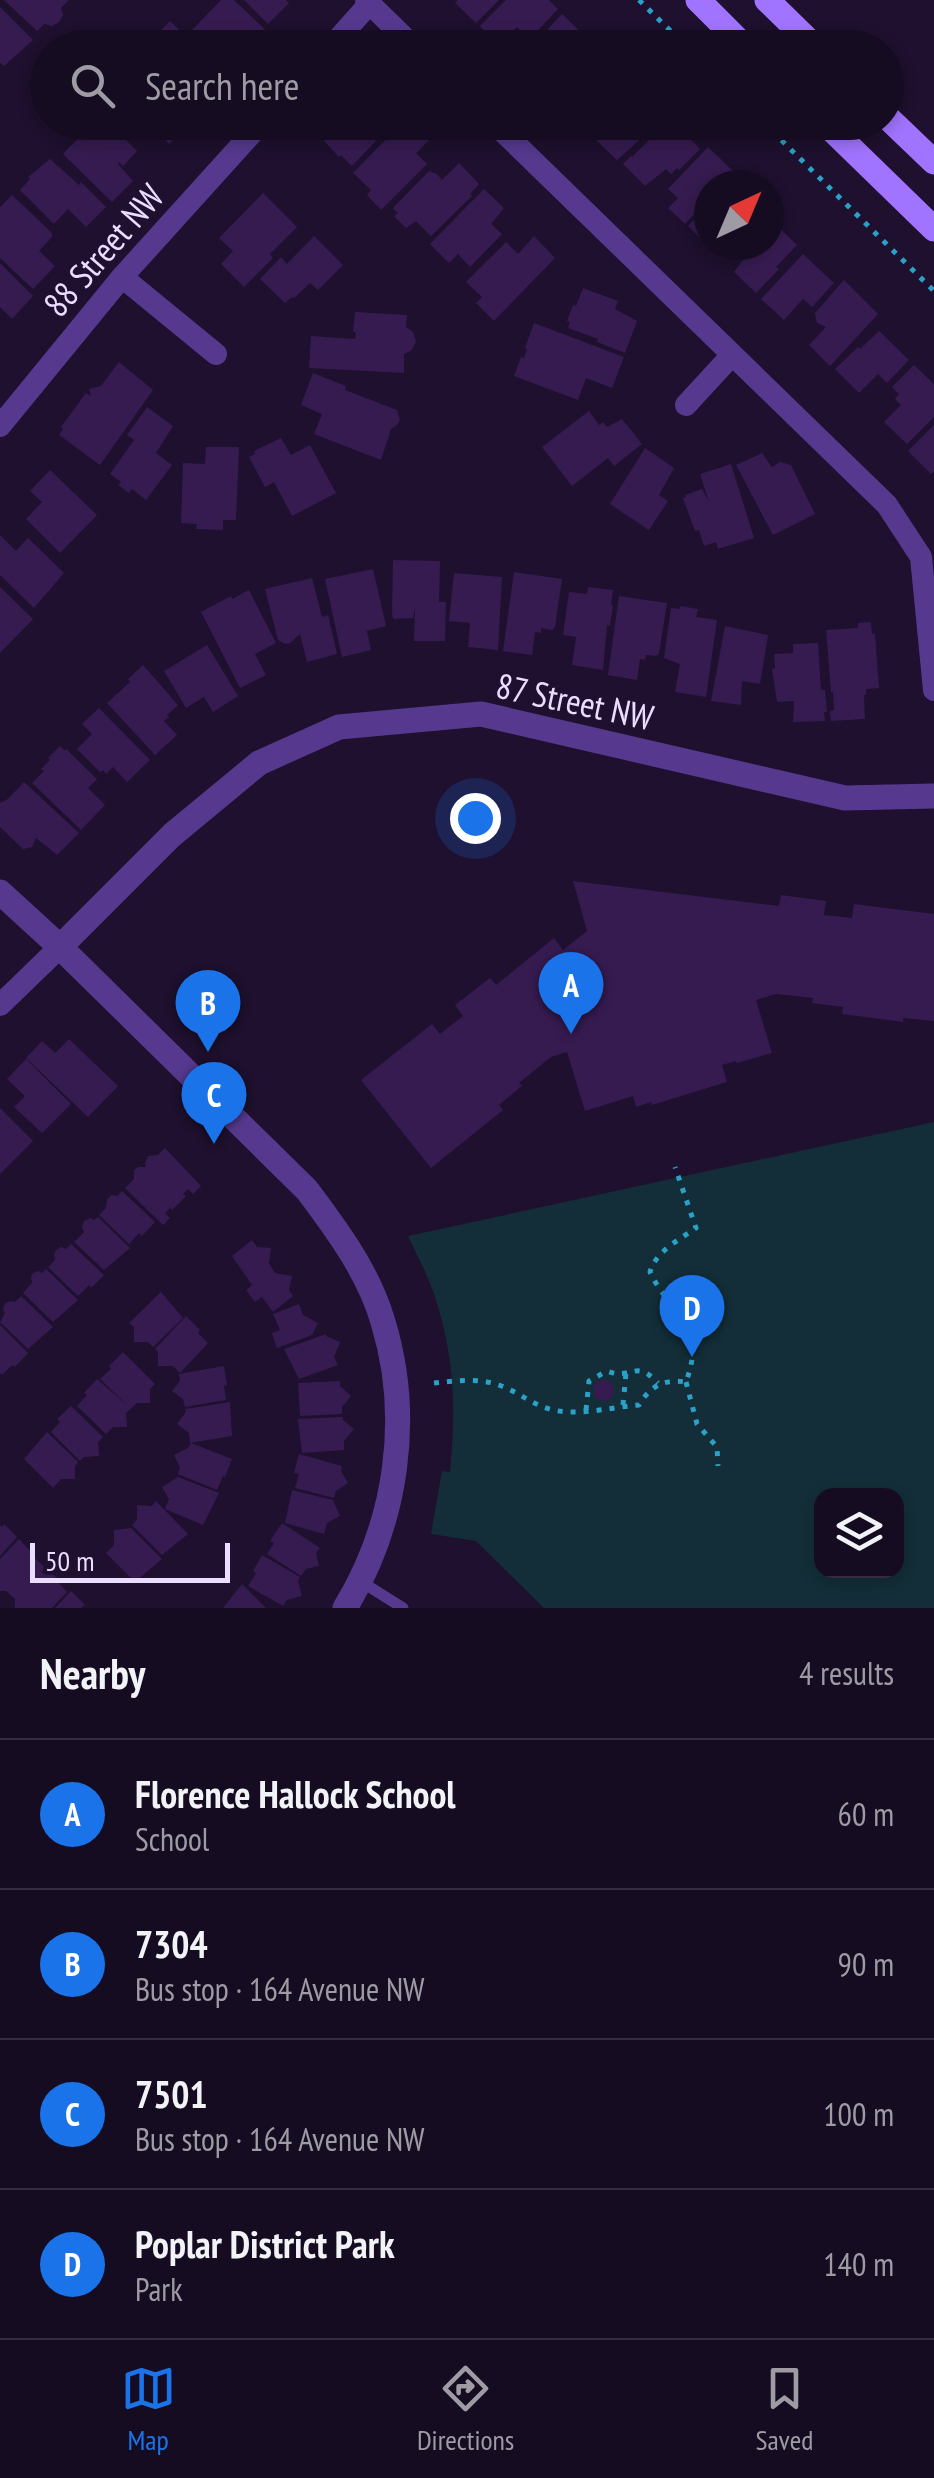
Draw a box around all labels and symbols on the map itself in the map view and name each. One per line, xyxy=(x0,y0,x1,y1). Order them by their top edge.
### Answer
north arrow xyxy=(694,170,784,260)
street label: 88 Street NW xyxy=(33,174,174,326)
street label: 87 Street NW xyxy=(492,662,658,740)
your location xyxy=(450,793,501,844)
pin: A xyxy=(538,952,604,1034)
pin: B xyxy=(176,970,240,1052)
pin: C xyxy=(182,1062,246,1144)
pin: D xyxy=(660,1274,724,1357)
scale bar xyxy=(30,1538,230,1582)

